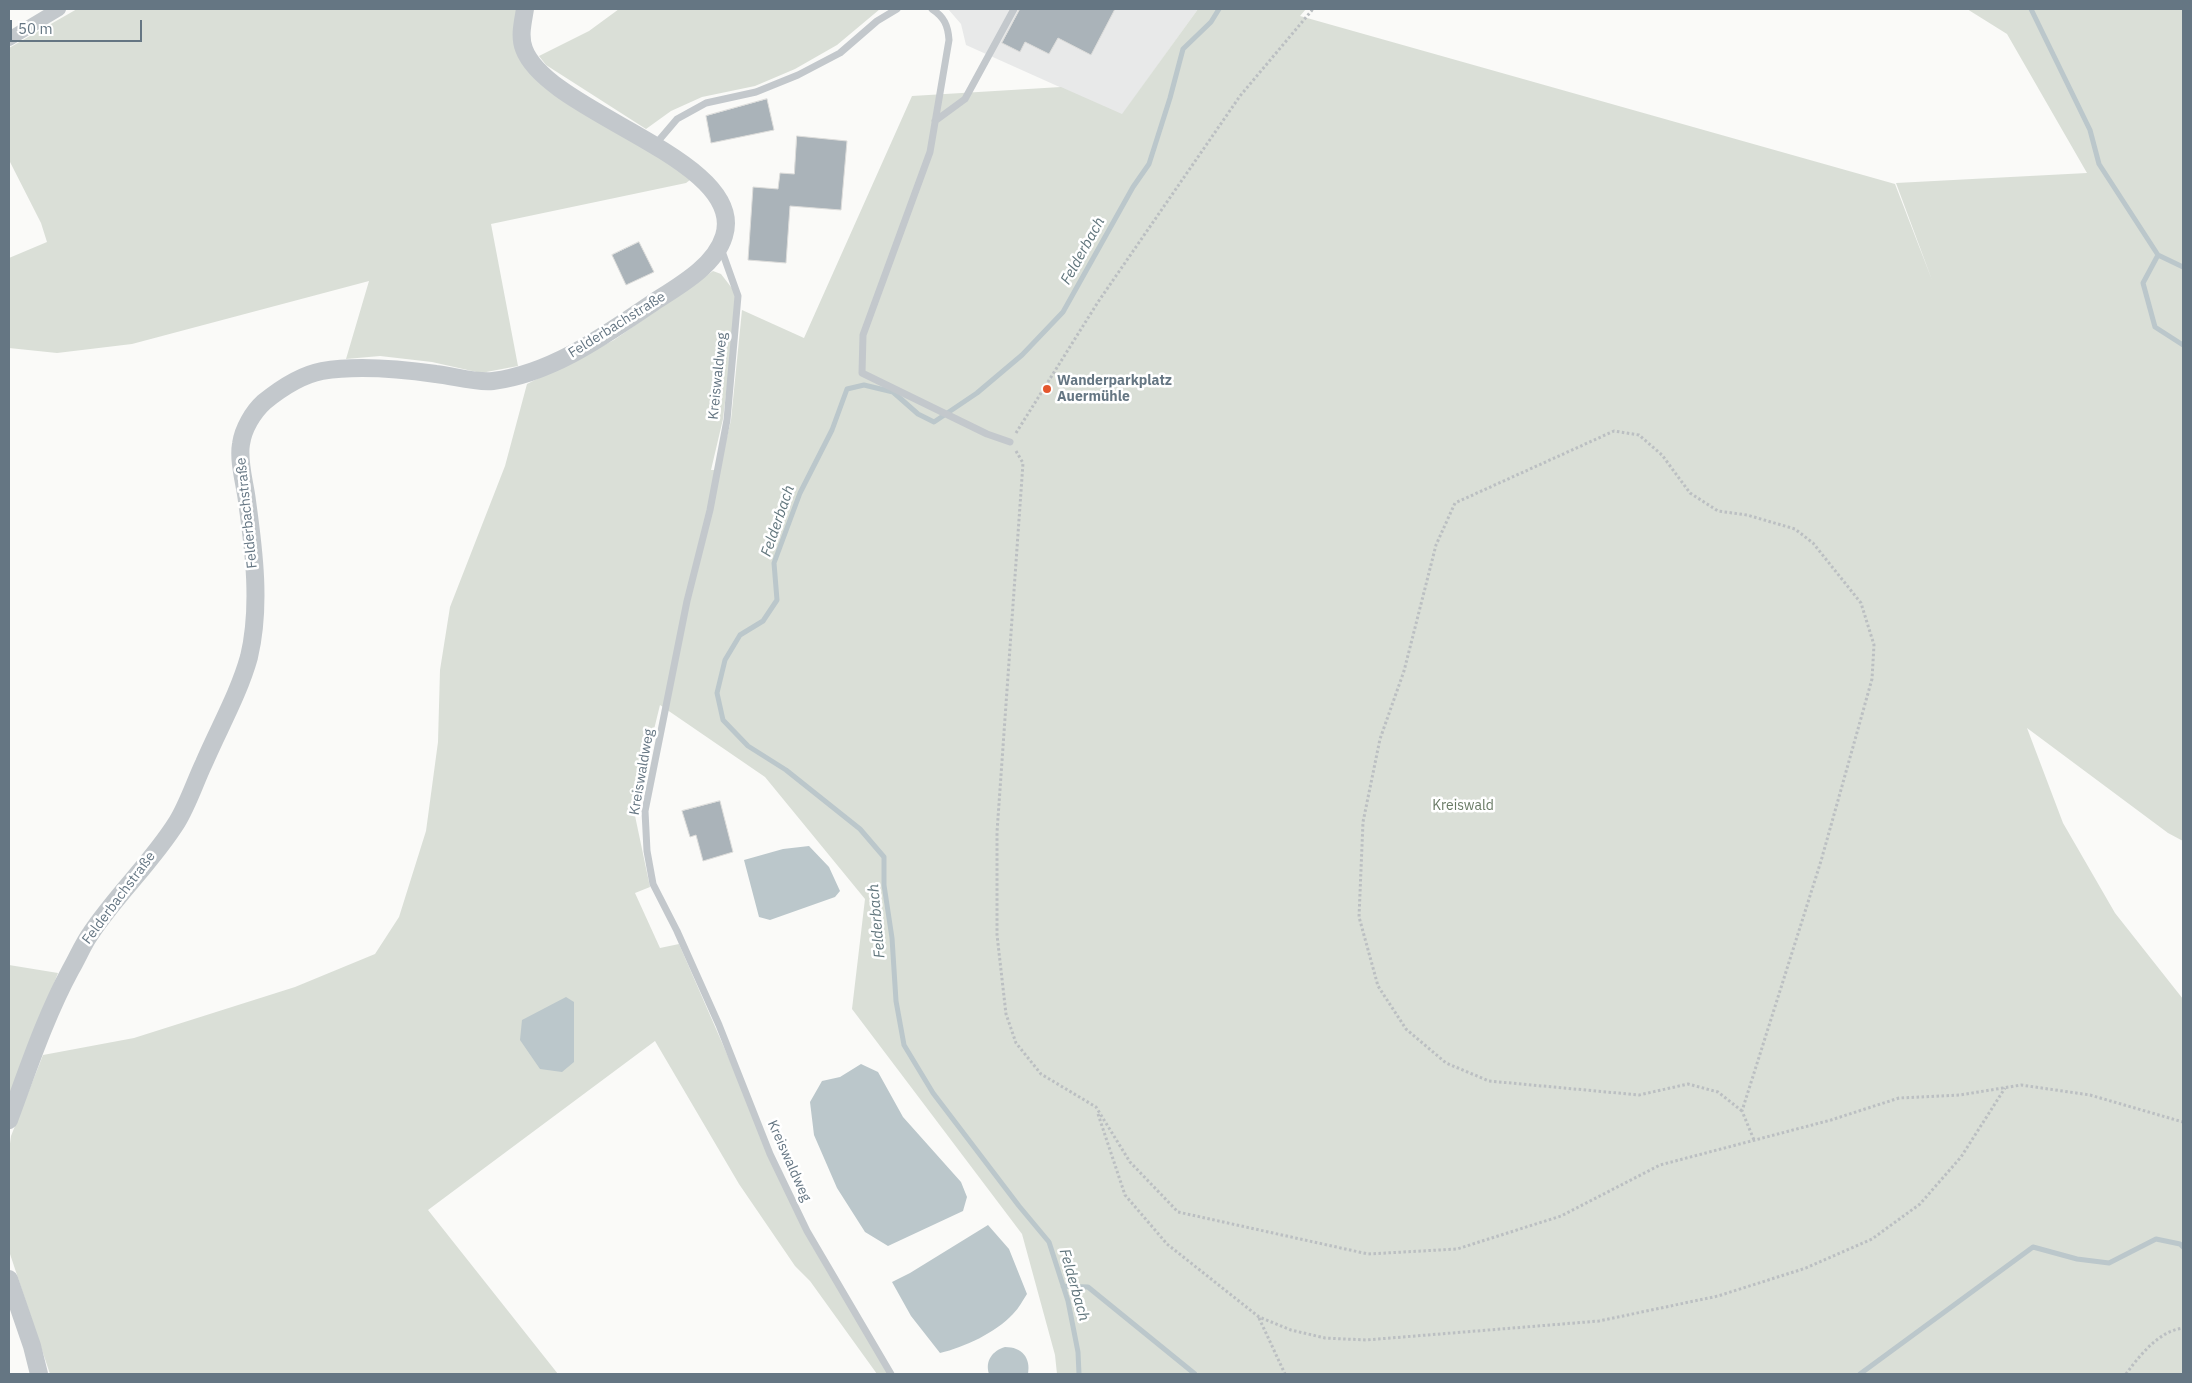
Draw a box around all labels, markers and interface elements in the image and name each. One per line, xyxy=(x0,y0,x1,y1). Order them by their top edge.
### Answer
scale bar xyxy=(12,10,145,42)
text: 50 m xyxy=(18,19,53,38)
water label: Felderbach xyxy=(1057,214,1109,288)
street label: Felderbachstraße xyxy=(565,288,669,362)
street label: Kreiswaldweg xyxy=(705,332,731,420)
place label: Wanderparkplatz Auermühle xyxy=(1057,373,1172,406)
marker: Wanderparkplatz Auermühle xyxy=(1041,383,1053,395)
street label: Felderbachstraße xyxy=(233,457,261,569)
water label: Felderbach xyxy=(757,483,799,559)
street label: Kreiswaldweg xyxy=(626,727,658,817)
park label: Kreiswald xyxy=(1432,798,1494,814)
street label: Felderbachstraße xyxy=(79,848,159,948)
water label: Felderbach xyxy=(865,883,889,959)
street label: Kreiswaldweg xyxy=(764,1118,814,1204)
water label: Felderbach xyxy=(1055,1247,1093,1323)

